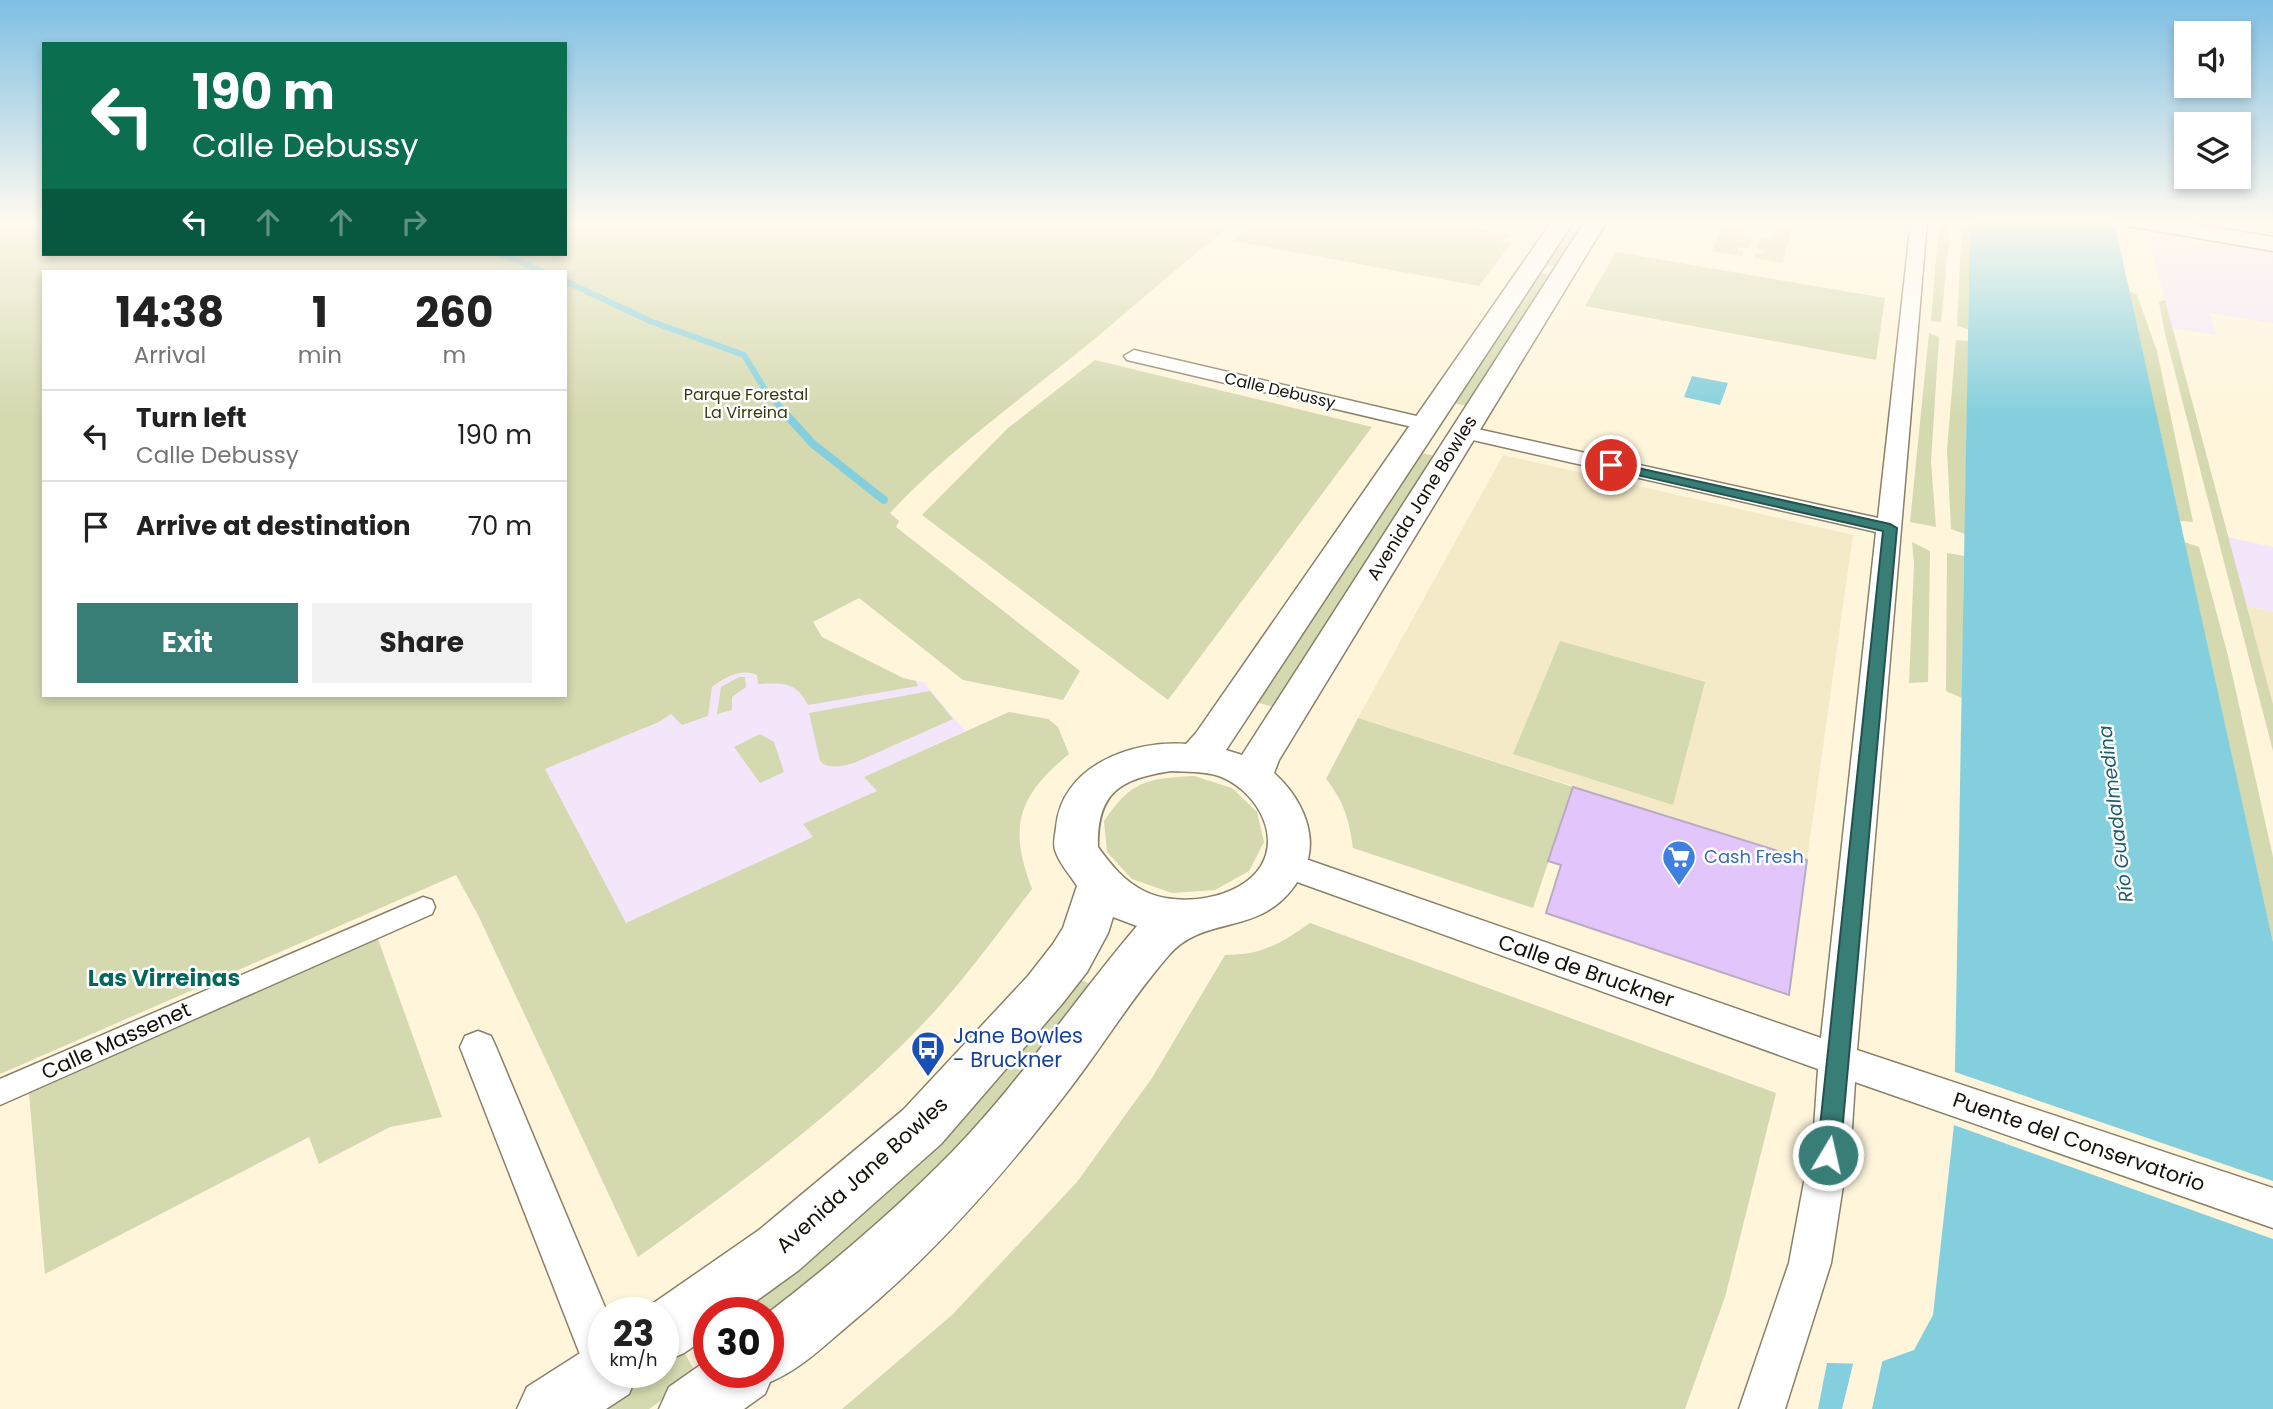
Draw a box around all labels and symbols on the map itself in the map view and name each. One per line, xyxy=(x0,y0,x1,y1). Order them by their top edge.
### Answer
street label: Calle Debussy xyxy=(1222,367,1338,414)
park label: Parque Forestal La Virreina xyxy=(684,383,808,424)
street label: Avenida Jane Bowles xyxy=(1361,411,1483,585)
pin xyxy=(1581,435,1641,495)
water label: Río Guadalmedina xyxy=(2091,724,2140,904)
supermarket icon: Cash Fresh xyxy=(1660,838,1698,887)
place label: Cash Fresh xyxy=(1704,844,1804,869)
street label: Calle de Bruckner xyxy=(1494,927,1678,1014)
district label: Las Virreinas xyxy=(88,962,240,994)
street label: Calle Massenet xyxy=(36,995,195,1086)
place label: Jane Bowles - Bruckner xyxy=(953,1021,1083,1074)
bus stop icon: Jane Bowles - Bruckner xyxy=(909,1029,947,1078)
street label: Puente del Conservatorio xyxy=(1949,1085,2209,1198)
street label: Avenida Jane Bowles xyxy=(770,1090,954,1260)
position arrow xyxy=(1791,1118,1865,1192)
speed limit sign: 30 xyxy=(693,1297,784,1388)

